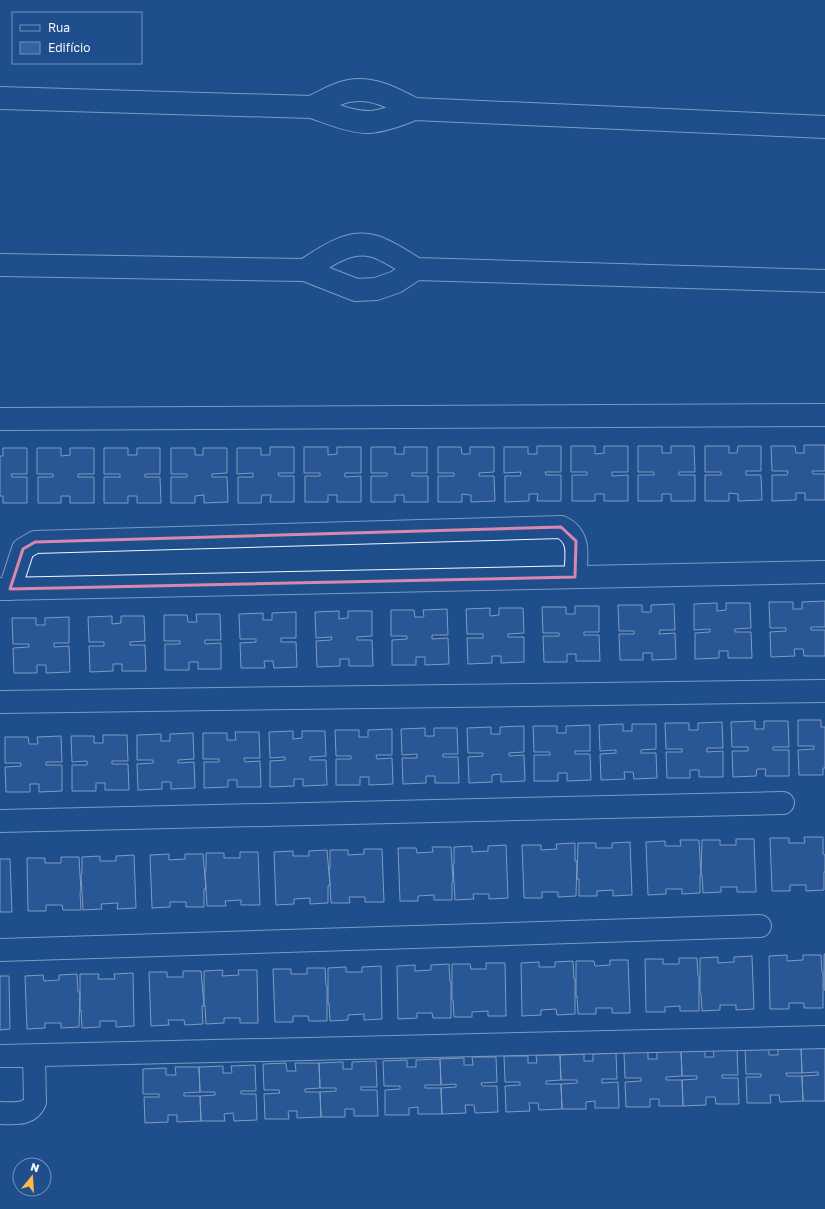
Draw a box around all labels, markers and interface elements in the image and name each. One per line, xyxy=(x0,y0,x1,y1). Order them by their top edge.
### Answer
legend xyxy=(12,12,142,64)
text: Rua xyxy=(48,20,70,35)
text: Edifício xyxy=(48,40,90,55)
north arrow xyxy=(12,1157,52,1197)
text: N xyxy=(29,1160,41,1174)

